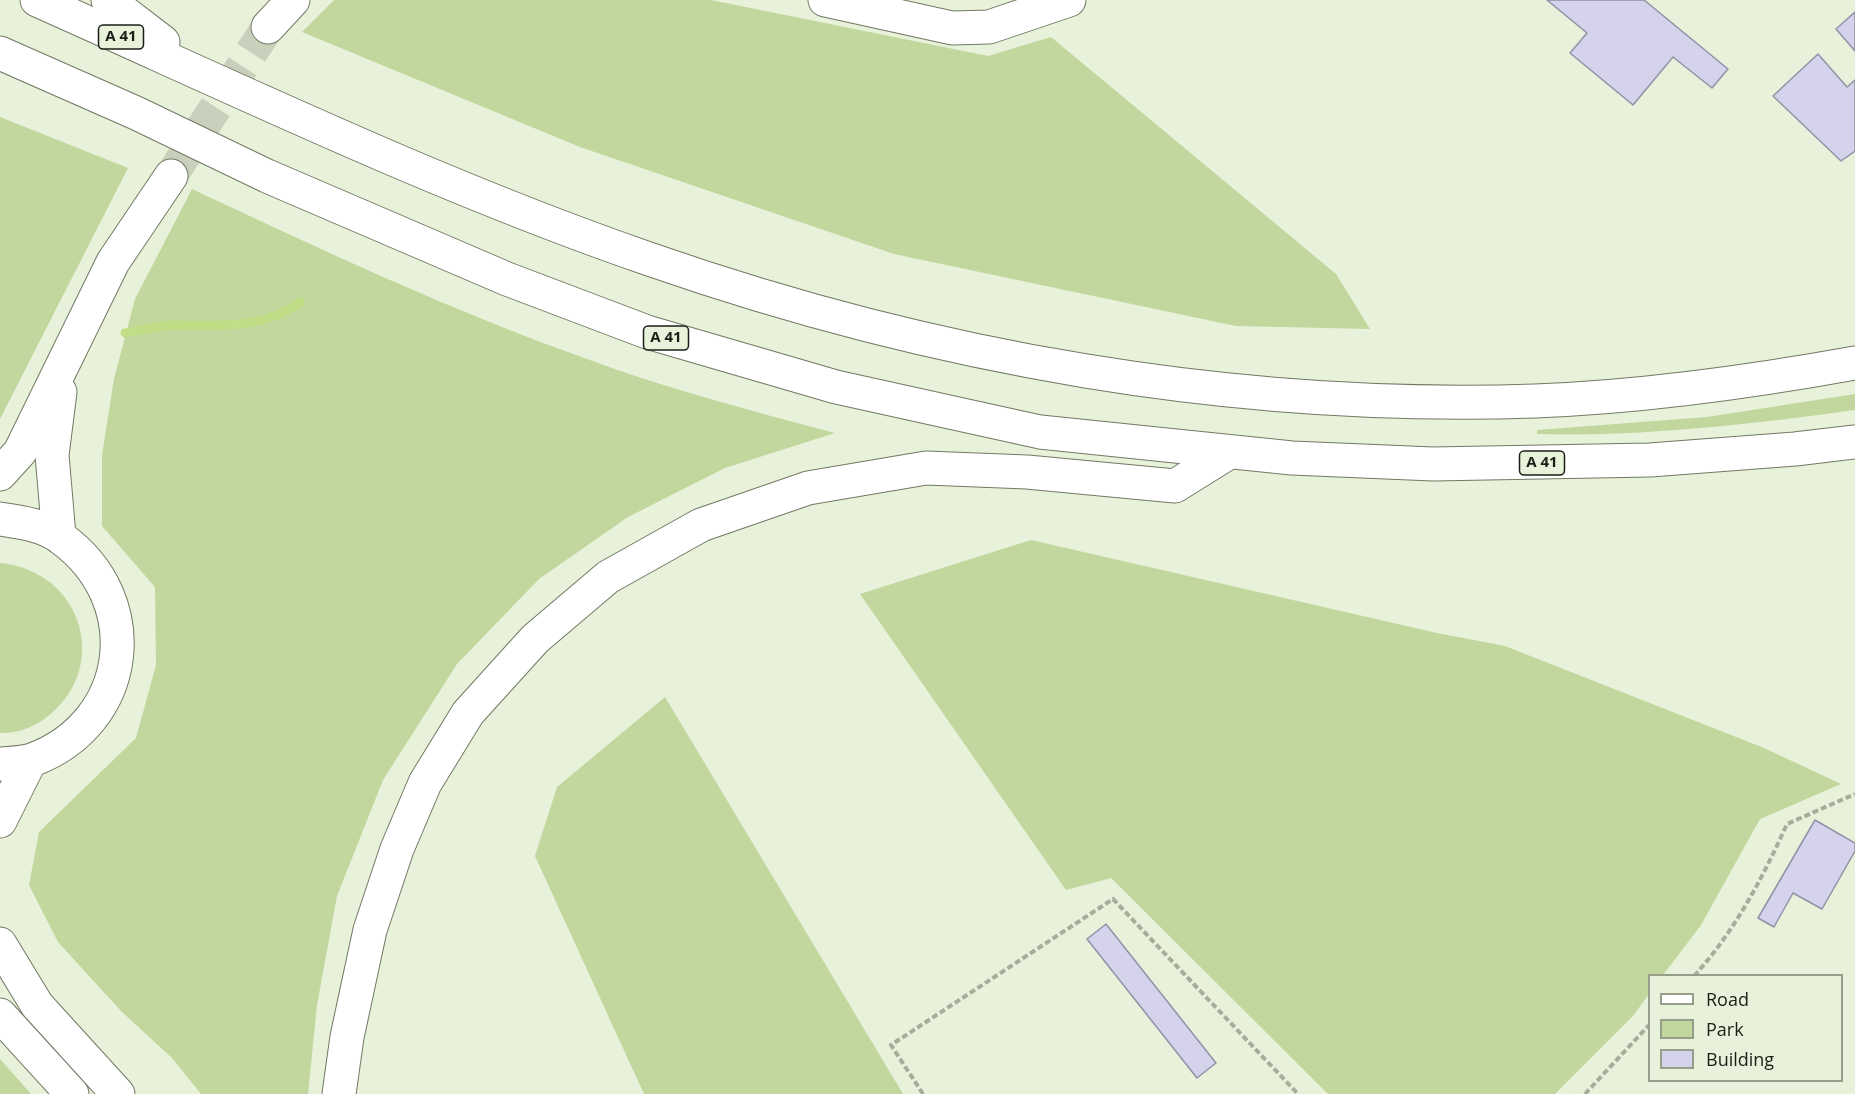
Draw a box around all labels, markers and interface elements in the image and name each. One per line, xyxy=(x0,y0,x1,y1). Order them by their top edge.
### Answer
road number: A 41 xyxy=(98,25,144,49)
road number: A 41 xyxy=(644,326,688,350)
road number: A 41 xyxy=(1520,451,1564,475)
legend xyxy=(1648,974,1843,1082)
text: Road xyxy=(1706,987,1749,1011)
text: Park xyxy=(1706,1017,1744,1041)
text: Building xyxy=(1706,1047,1774,1071)

